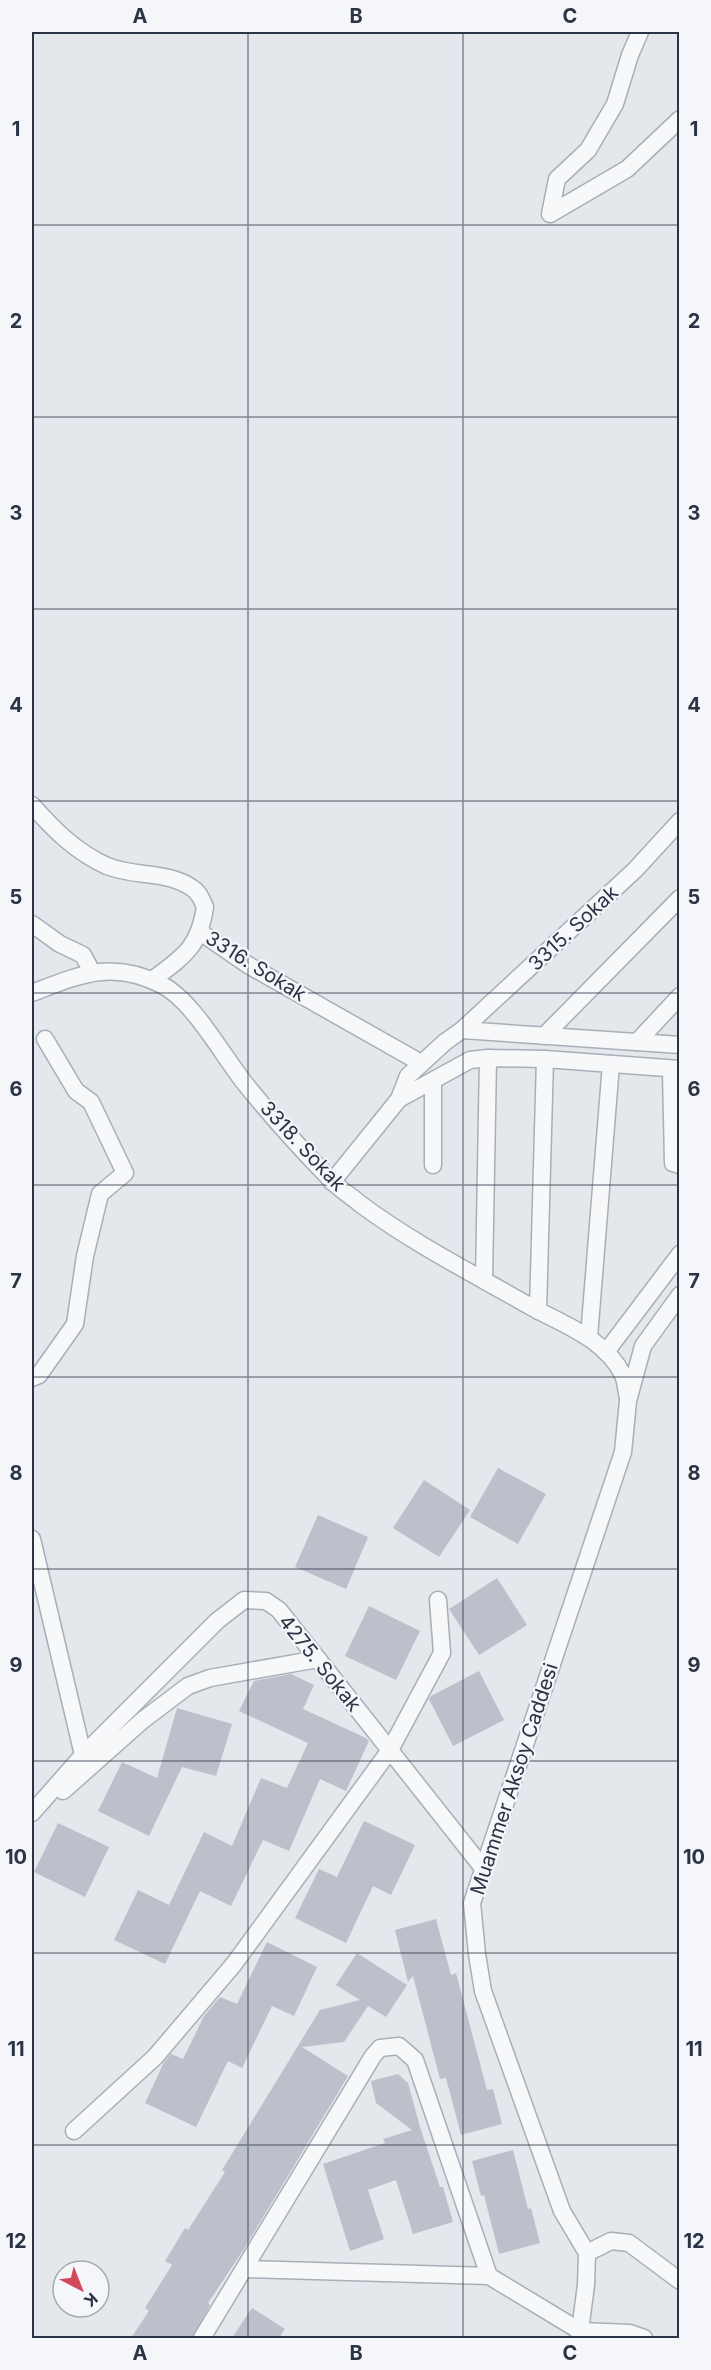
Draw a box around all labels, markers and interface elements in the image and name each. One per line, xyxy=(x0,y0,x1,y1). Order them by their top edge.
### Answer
text: A xyxy=(133,4,148,28)
text: B xyxy=(349,4,363,28)
text: C xyxy=(563,4,577,28)
text: 1 xyxy=(12,117,20,141)
text: 1 xyxy=(690,117,698,141)
text: 2 xyxy=(10,309,22,333)
text: 2 xyxy=(688,309,700,333)
text: 3 xyxy=(10,501,22,525)
text: 3 xyxy=(688,501,700,525)
text: 4 xyxy=(9,693,23,717)
text: 4 xyxy=(687,693,701,717)
street label: 3315. Sokak xyxy=(523,880,623,976)
text: 5 xyxy=(10,885,22,909)
text: 5 xyxy=(688,885,700,909)
street label: 3316. Sokak xyxy=(201,926,311,1006)
text: 6 xyxy=(10,1077,23,1101)
text: 6 xyxy=(688,1077,701,1101)
street label: 3318. Sokak xyxy=(255,1096,351,1196)
text: 7 xyxy=(10,1269,22,1293)
text: 7 xyxy=(688,1269,700,1293)
text: 8 xyxy=(9,1461,23,1485)
text: 8 xyxy=(687,1461,701,1485)
street label: 4275. Sokak xyxy=(274,1610,366,1716)
text: 9 xyxy=(10,1653,23,1677)
text: 9 xyxy=(688,1653,701,1677)
street label: Muammer Aksoy Caddesi xyxy=(465,1660,563,1898)
text: 10 xyxy=(5,1845,27,1869)
text: 10 xyxy=(683,1845,705,1869)
text: 11 xyxy=(7,2037,25,2061)
text: 11 xyxy=(685,2037,703,2061)
text: 12 xyxy=(5,2229,27,2253)
text: 12 xyxy=(683,2229,705,2253)
north arrow xyxy=(51,2259,111,2319)
text: K xyxy=(80,2289,102,2312)
text: A xyxy=(133,2341,148,2365)
text: B xyxy=(349,2341,363,2365)
text: C xyxy=(563,2341,577,2365)

